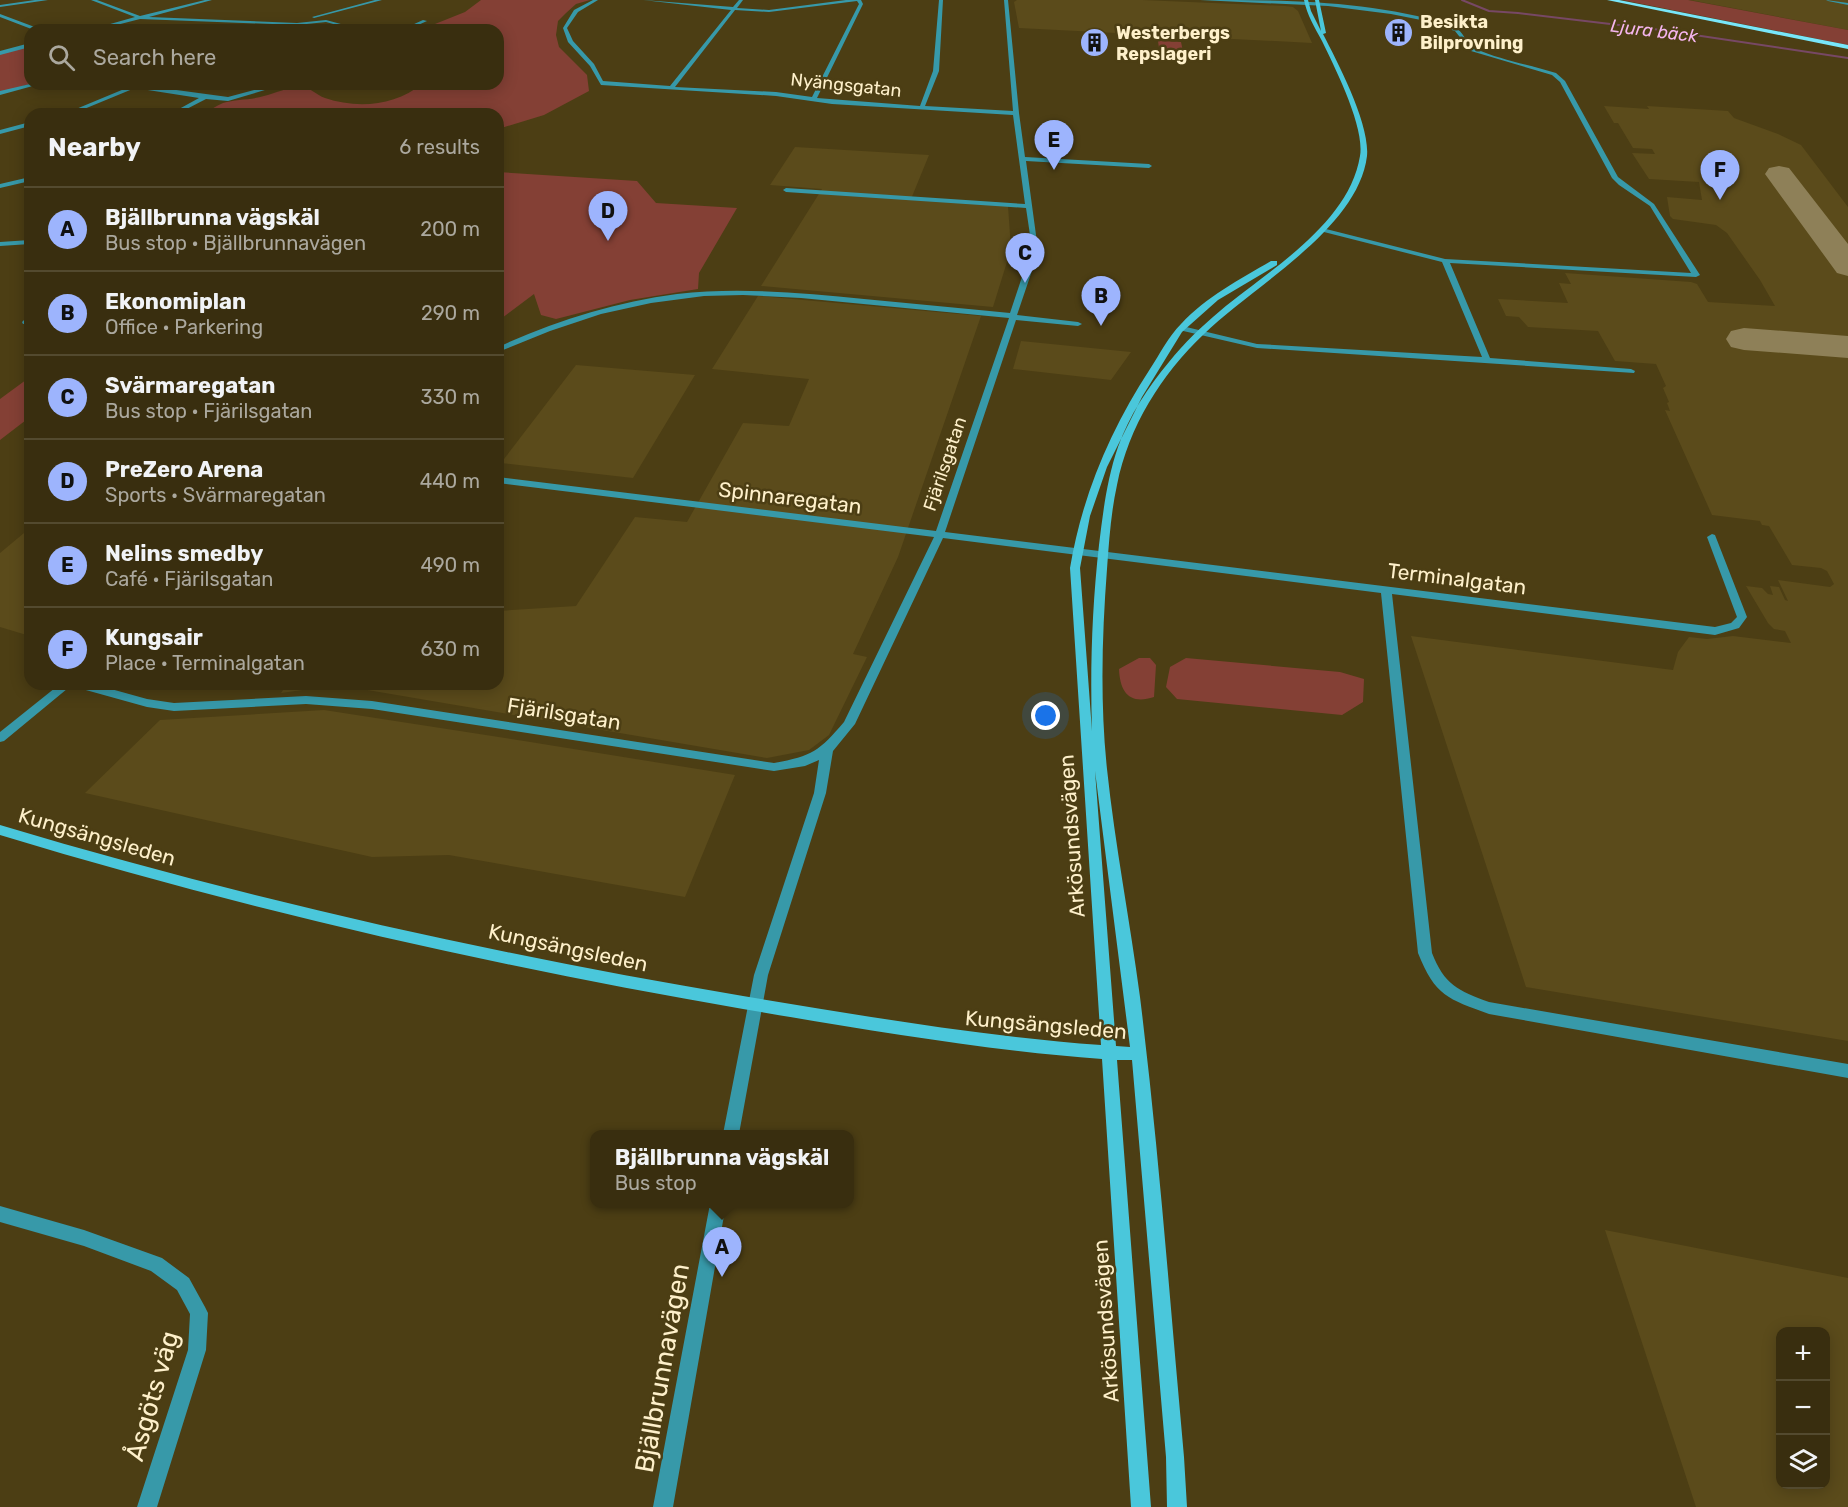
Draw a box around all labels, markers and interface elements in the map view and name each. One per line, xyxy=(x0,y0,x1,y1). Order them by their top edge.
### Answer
place label: Besikta Bilprovning xyxy=(1420,11,1523,54)
water label: Ljura bäck xyxy=(1609,15,1700,47)
building icon: Besikta Bilprovning xyxy=(1383,16,1415,48)
place label: Westerbergs Repslageri xyxy=(1116,22,1230,65)
search box xyxy=(24,24,504,90)
building icon: Westerbergs Repslageri xyxy=(1079,27,1111,59)
icon: search xyxy=(45,41,78,74)
text: Search here xyxy=(93,44,216,71)
street label: Nyängsgatan xyxy=(789,68,903,102)
pin: E xyxy=(1034,120,1074,170)
text: Nearby xyxy=(48,132,141,163)
text: 6 results xyxy=(399,135,480,159)
pin: F xyxy=(1700,150,1740,200)
pin: D xyxy=(588,192,628,241)
text: Bjällbrunna vägskäl xyxy=(105,204,320,231)
text: A xyxy=(60,217,75,241)
text: 200 m xyxy=(420,217,480,241)
text: Bus stop · Bjällbrunnavägen xyxy=(105,231,366,255)
pin: C xyxy=(1006,234,1044,283)
pin: B xyxy=(1082,276,1120,326)
text: Ekonomiplan xyxy=(105,288,246,315)
text: B xyxy=(60,301,75,325)
text: 290 m xyxy=(421,301,480,325)
text: Office · Parkering xyxy=(105,315,263,339)
text: Svärmaregatan xyxy=(105,372,275,399)
text: C xyxy=(60,385,75,409)
text: 330 m xyxy=(421,385,480,409)
text: Bus stop · Fjärilsgatan xyxy=(105,399,312,423)
street label: Fjärilsgatan xyxy=(919,414,971,514)
text: PreZero Arena xyxy=(105,456,263,483)
text: D xyxy=(60,469,75,493)
text: 440 m xyxy=(420,469,480,493)
street label: Spinnaregatan xyxy=(717,476,863,519)
text: Sports · Svärmaregatan xyxy=(105,483,326,507)
text: Nelins smedby xyxy=(105,540,263,567)
text: E xyxy=(61,553,74,577)
text: 490 m xyxy=(421,553,480,577)
street label: Terminalgatan xyxy=(1386,558,1528,599)
text: Café · Fjärilsgatan xyxy=(105,567,273,591)
text: Kungsair xyxy=(105,624,203,651)
text: F xyxy=(61,637,74,661)
text: 630 m xyxy=(421,637,480,661)
text: Place · Terminalgatan xyxy=(105,651,305,675)
street label: Fjärilsgatan xyxy=(506,692,623,735)
your location xyxy=(1031,701,1060,730)
street label: Arkösundsvägen xyxy=(1053,754,1090,918)
street label: Kungsängsleden xyxy=(16,802,179,871)
street label: Kungsängsleden xyxy=(486,918,650,977)
street label: Kungsängsleden xyxy=(964,1005,1128,1044)
popup xyxy=(590,1130,854,1208)
text: Bjällbrunna vägskäl xyxy=(615,1144,829,1171)
text: Bus stop xyxy=(615,1171,697,1195)
pin: A xyxy=(702,1228,742,1277)
street label: Arkösundsvägen xyxy=(1087,1239,1124,1403)
street label: Bjällbrunnavägen xyxy=(629,1261,696,1475)
street label: Åsgöts väg xyxy=(118,1327,186,1465)
map controls xyxy=(1776,1327,1830,1489)
button: + xyxy=(1776,1327,1830,1381)
button: − xyxy=(1776,1381,1830,1435)
button: layers xyxy=(1776,1435,1830,1489)

